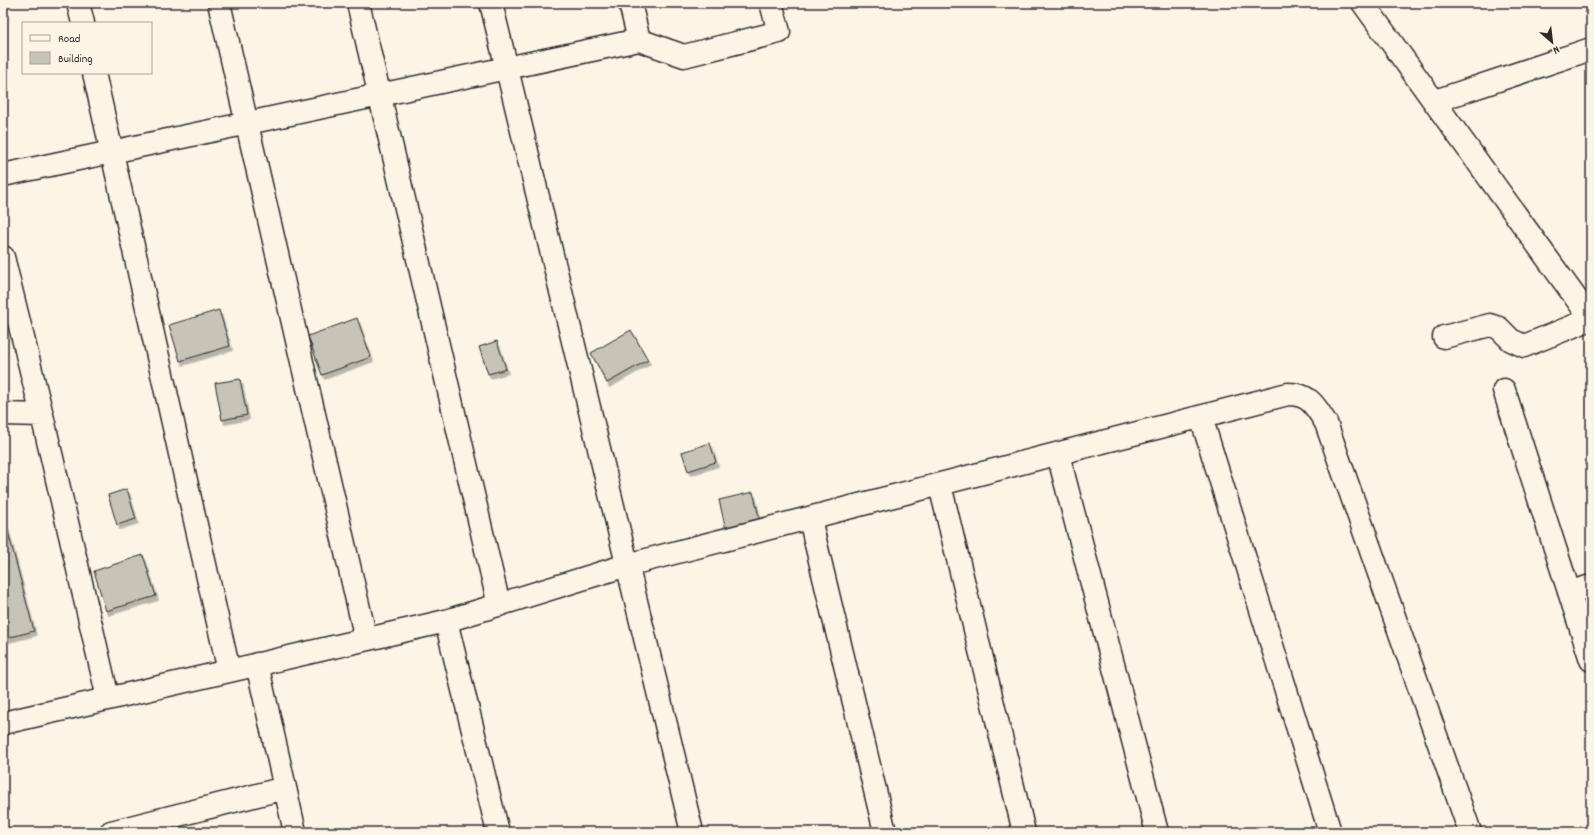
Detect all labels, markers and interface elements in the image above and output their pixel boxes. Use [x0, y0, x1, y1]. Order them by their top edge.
legend [22, 22, 152, 74]
north arrow [1532, 22, 1572, 62]
text: Road [58, 31, 80, 48]
text: N [1549, 41, 1562, 58]
text: Building [58, 51, 93, 68]

